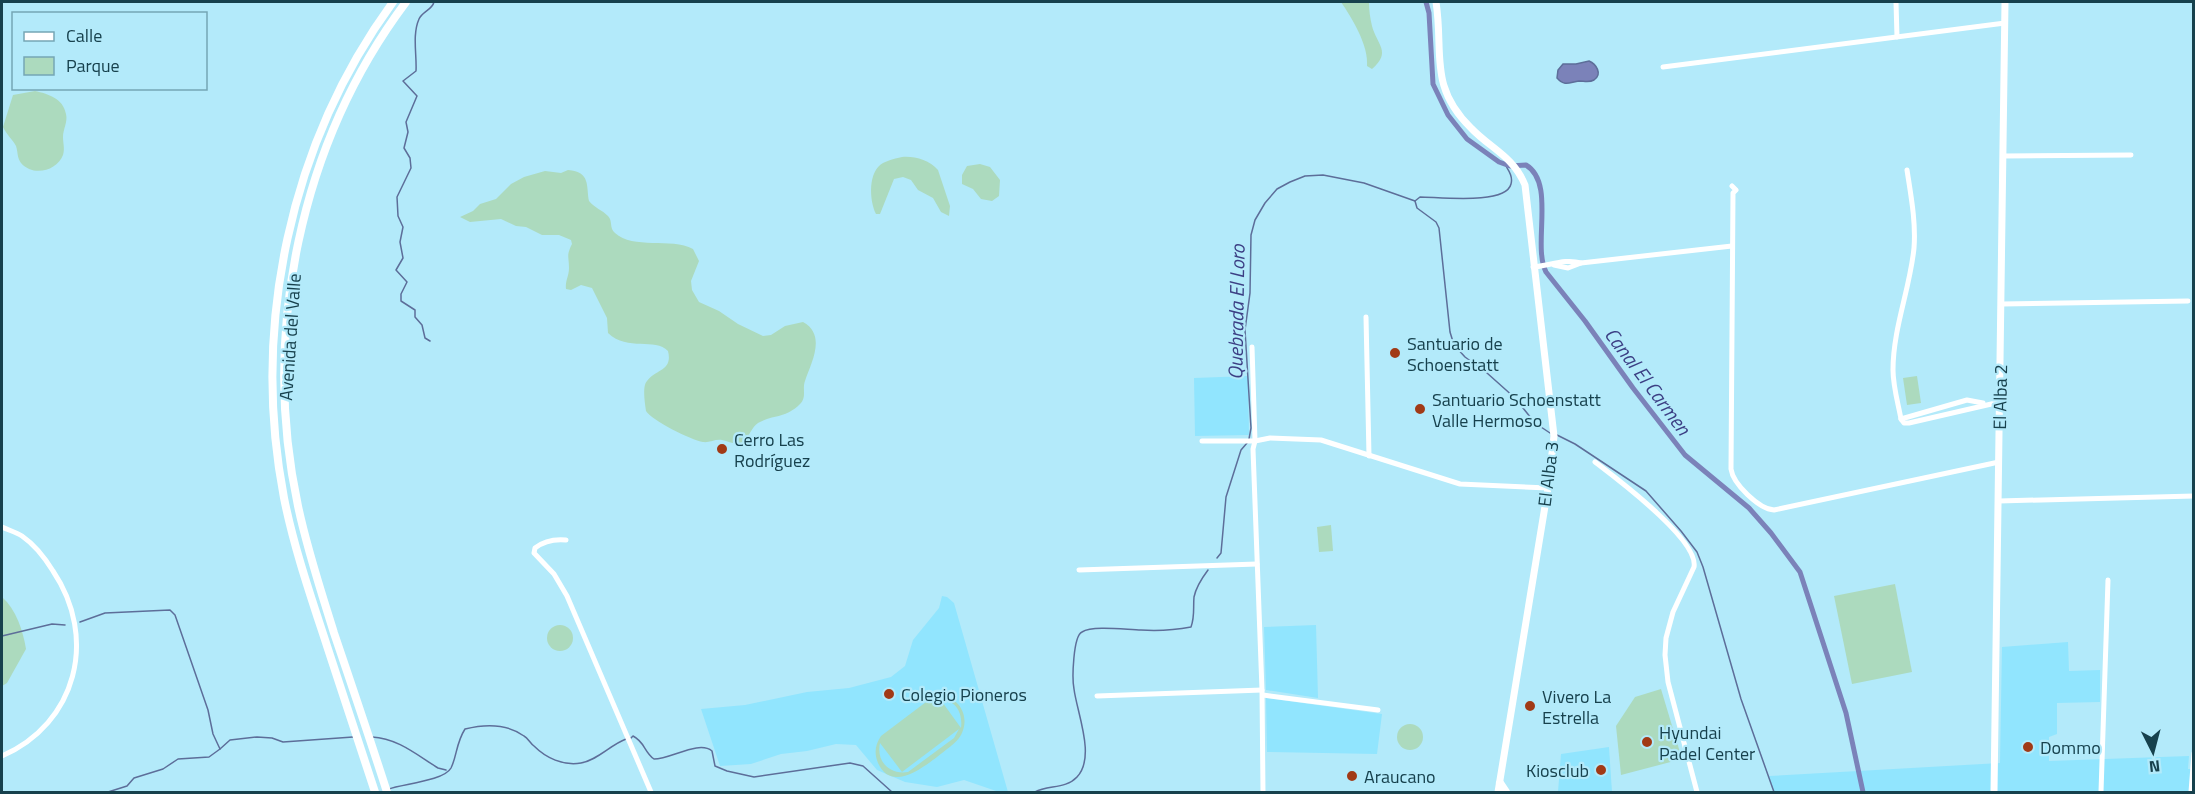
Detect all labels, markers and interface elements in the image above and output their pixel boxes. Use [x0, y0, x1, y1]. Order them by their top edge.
legend [12, 12, 207, 90]
text: Calle [66, 22, 102, 49]
text: Parque [66, 52, 120, 79]
water label: Quebrada El Loro [1219, 243, 1253, 380]
street label: Avenida del Valle [272, 273, 308, 401]
water label: Canal El Carmen [1597, 320, 1700, 442]
place label: Santuario de Schoenstatt [1407, 330, 1503, 378]
marker: Santuario de Schoenstatt [1388, 346, 1402, 360]
street label: El Alba 2 [1986, 364, 2014, 430]
place label: Santuario Schoenstatt Valle Hermoso [1432, 386, 1601, 434]
marker: Santuario Schoenstatt Valle Hermoso [1413, 402, 1427, 416]
place label: Cerro Las Rodríguez [734, 426, 810, 474]
street label: El Alba 3 [1531, 440, 1565, 508]
marker: Cerro Las Rodríguez [715, 442, 729, 456]
place label: Colegio Pioneros [901, 681, 1027, 708]
place label: Vivero La Estrella [1542, 683, 1611, 731]
marker: Colegio Pioneros [882, 687, 896, 701]
marker: Vivero La Estrella [1523, 699, 1537, 713]
place label: Hyundai Padel Center [1659, 719, 1755, 767]
north arrow [2123, 722, 2183, 782]
place label: Dommo [2040, 734, 2101, 761]
marker: Hyundai Padel Center [1640, 735, 1654, 749]
marker: Dommo [2021, 740, 2035, 754]
text: N [2148, 754, 2161, 779]
place label: Kiosclub [1526, 757, 1589, 784]
place label: Araucano [1364, 763, 1436, 790]
marker: Kiosclub [1594, 763, 1608, 777]
marker: Araucano [1345, 769, 1359, 783]

